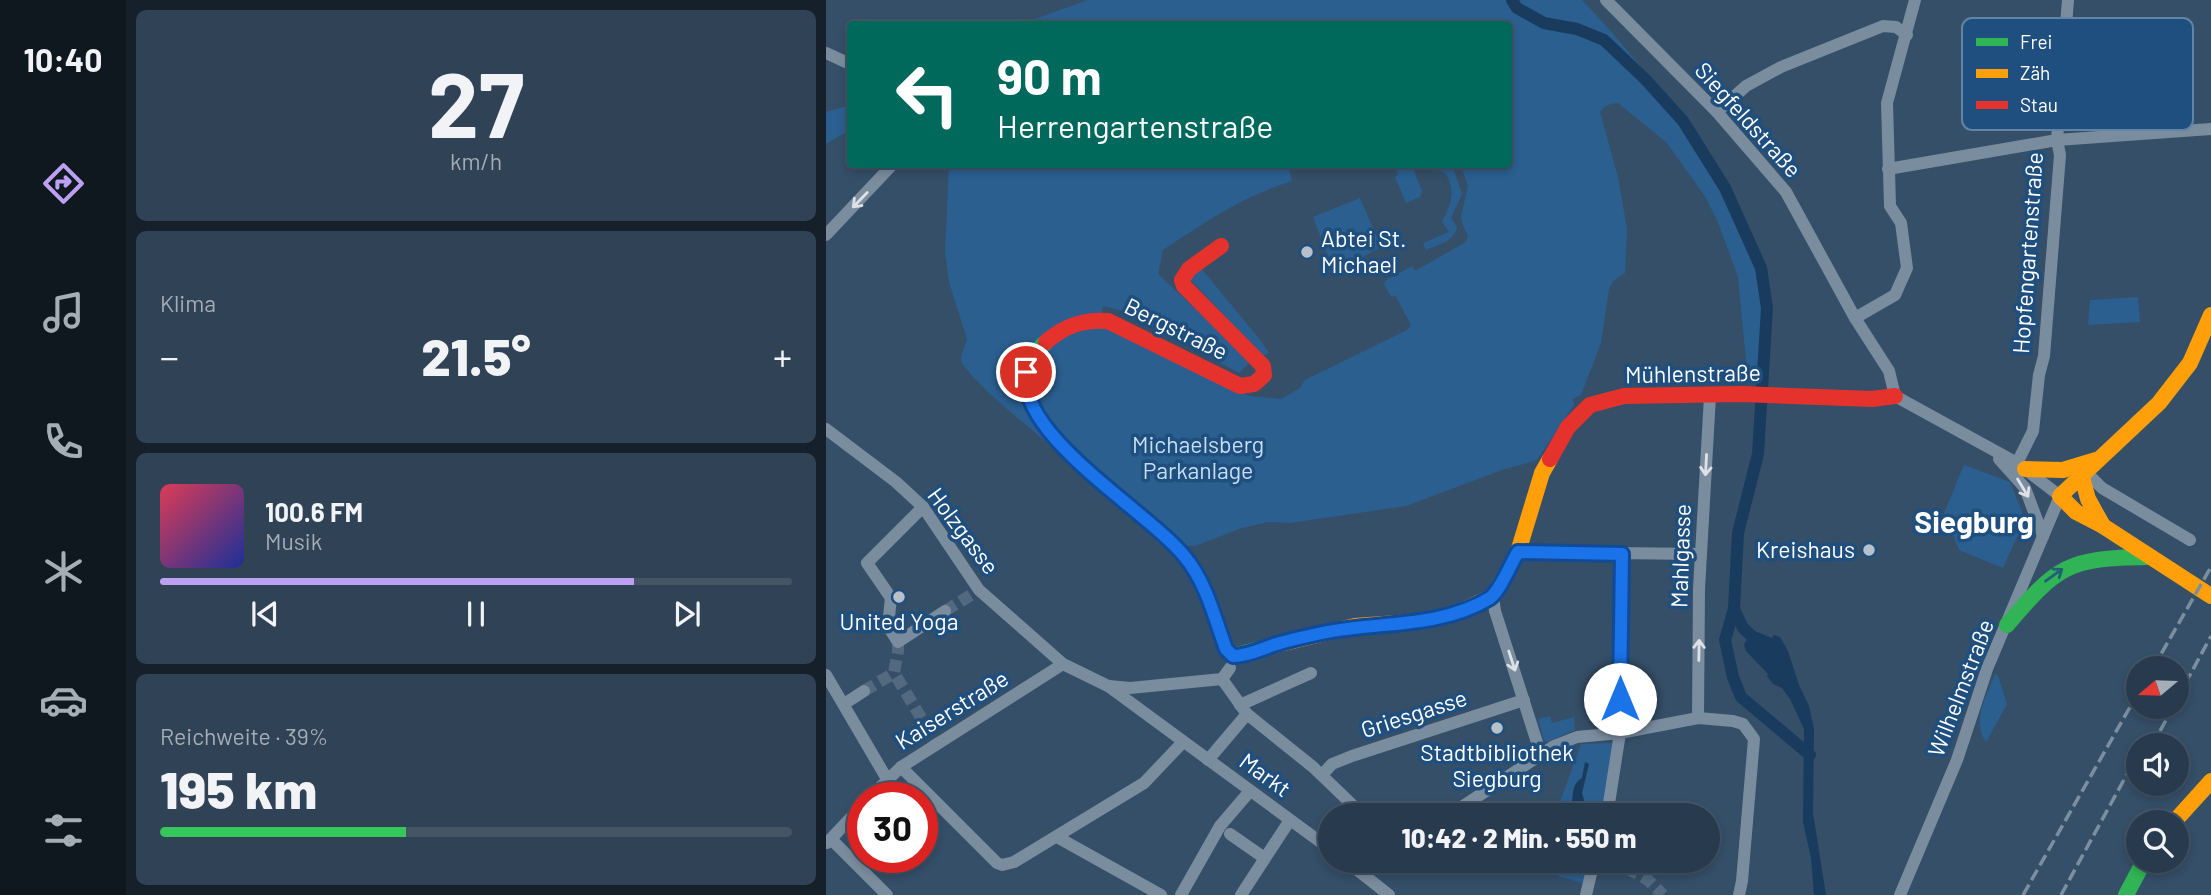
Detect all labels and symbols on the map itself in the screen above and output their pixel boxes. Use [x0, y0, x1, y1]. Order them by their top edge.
legend [1962, 18, 2193, 130]
text: Frei [2020, 30, 2052, 53]
street label: Siegfeldstraße [1690, 56, 1808, 183]
text: Zäh [2020, 61, 2050, 84]
text: Stau [2020, 93, 2058, 116]
street label: Hopfengartenstraße [2006, 151, 2048, 355]
one-way arrow [852, 192, 869, 209]
place label: Abtei St. Michael [1321, 224, 1406, 278]
marker: Abtei St. Michael [1299, 244, 1315, 260]
street label: Bergstraße [1120, 291, 1233, 365]
pin [996, 342, 1056, 402]
street label: Mühlenstraße [1625, 358, 1761, 388]
park label: Michaelsberg Parkanlage [1132, 430, 1264, 484]
one-way arrow [1699, 453, 1712, 475]
one-way arrow [2016, 478, 2030, 498]
street label: Holzgasse [922, 482, 1005, 579]
district label: Siegburg [1914, 503, 2034, 539]
street label: Mahlgasse [1664, 504, 1696, 608]
place label: Kreishaus [1756, 535, 1855, 563]
marker: Kreishaus [1861, 542, 1877, 558]
one-way arrow [2044, 568, 2063, 583]
marker: United Yoga [891, 589, 907, 605]
place label: United Yoga [840, 607, 958, 635]
street label: Wilhelmstraße [1921, 615, 1999, 760]
one-way arrow [1692, 638, 1706, 661]
one-way arrow [1507, 650, 1519, 672]
north arrow [2126, 656, 2189, 719]
position arrow [1583, 662, 1657, 736]
street label: Kaiserstraße [890, 663, 1013, 755]
street label: Griesgasse [1357, 683, 1470, 743]
marker: Stadtbibliothek Siegburg [1489, 720, 1505, 736]
place label: Stadtbibliothek Siegburg [1420, 738, 1574, 792]
street label: Markt [1235, 746, 1297, 802]
speed limit sign: 30 [847, 782, 938, 873]

